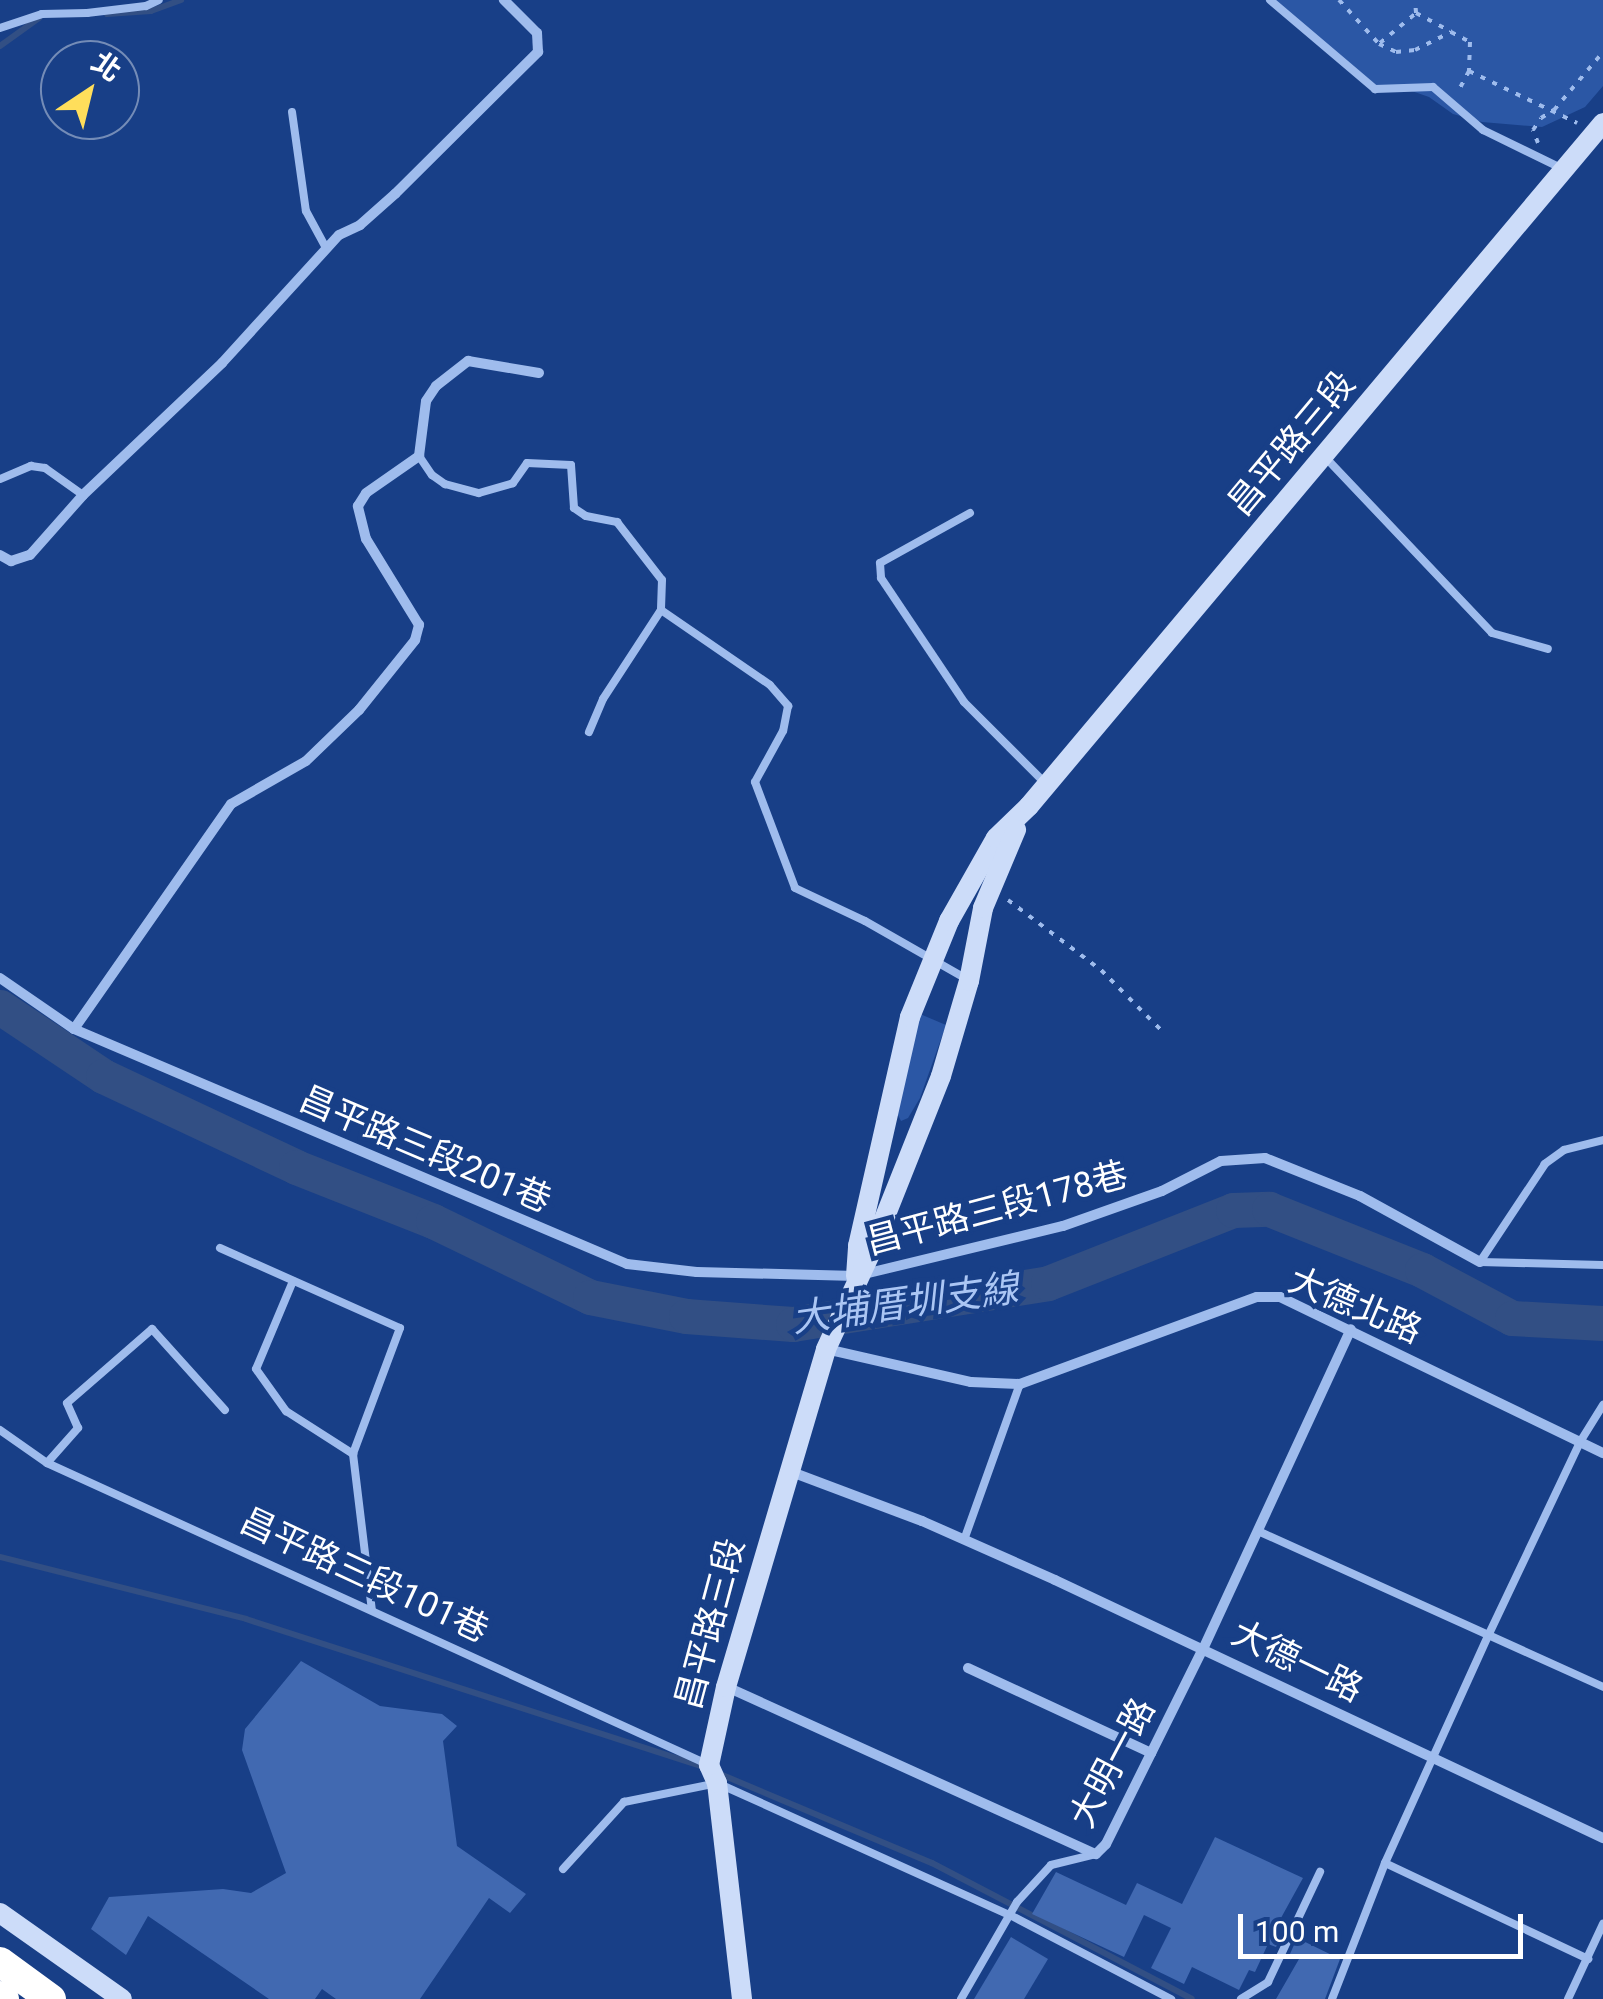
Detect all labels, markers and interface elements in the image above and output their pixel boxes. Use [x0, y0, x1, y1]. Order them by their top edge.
north arrow [40, 40, 140, 140]
text: 北 [85, 45, 127, 88]
street label: 昌平路三段 [1220, 363, 1364, 525]
street label: 昌平路三段201巷 [293, 1078, 557, 1222]
street label: 昌平路三段178巷 [862, 1154, 1132, 1264]
street label: 大德北路 [1282, 1259, 1428, 1353]
water label: 大埔厝圳支線 [789, 1266, 1021, 1342]
street label: 昌平路三段101巷 [233, 1500, 495, 1652]
street label: 昌平路三段 [668, 1534, 754, 1714]
street label: 大德一路 [1225, 1612, 1369, 1712]
street label: 大明一路 [1062, 1691, 1164, 1835]
scale bar [1243, 1894, 1528, 1956]
text: 100 m [1255, 1914, 1339, 1949]

